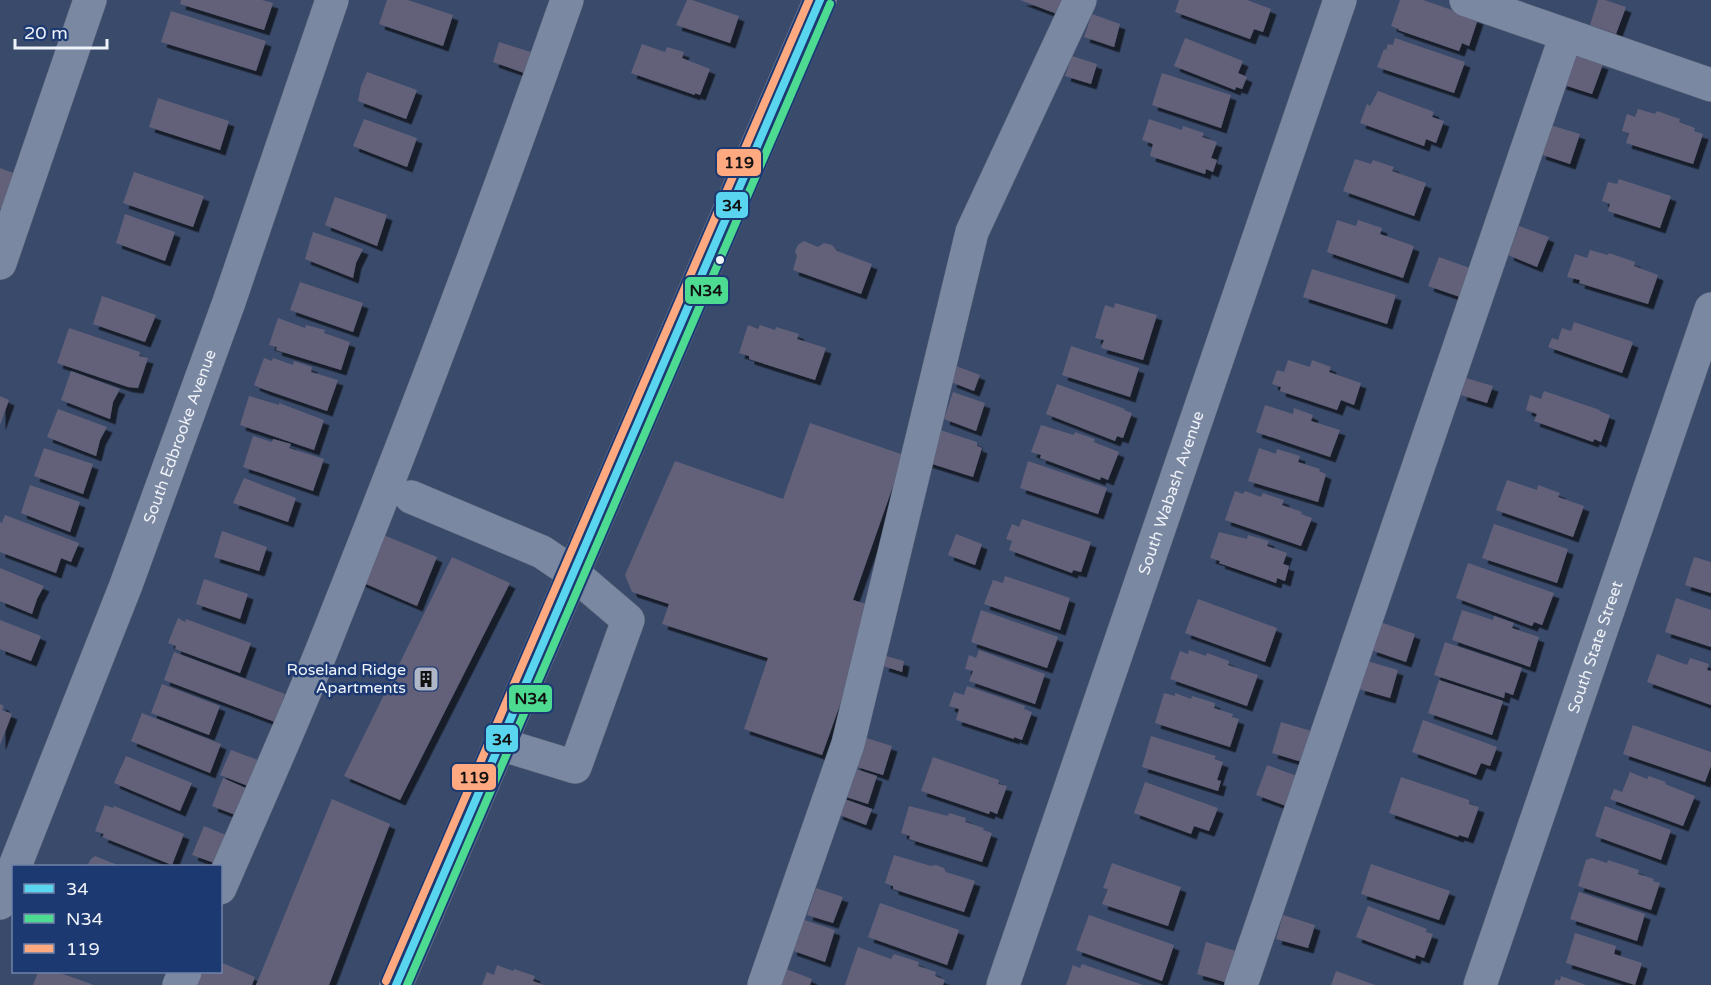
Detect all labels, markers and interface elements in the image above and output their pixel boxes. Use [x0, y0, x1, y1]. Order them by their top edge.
scale bar [15, 12, 106, 50]
text: 20 m [24, 22, 68, 44]
line badge: 119 [716, 148, 762, 177]
text: 119 [724, 153, 754, 173]
line badge: 34 [715, 191, 749, 219]
text: 34 [722, 196, 742, 216]
unlabelled marker [714, 254, 726, 266]
line badge: N34 [684, 276, 729, 305]
text: N34 [690, 281, 722, 301]
street label: South Edbrooke Avenue [139, 347, 221, 527]
street label: South Wabash Avenue [1134, 408, 1209, 578]
street label: South State Street [1564, 578, 1627, 716]
place label: Roseland Ridge Apartments [287, 660, 406, 698]
building icon: Roseland Ridge Apartments [411, 664, 441, 694]
line badge: N34 [508, 684, 553, 713]
text: N34 [515, 689, 547, 709]
line badge: 34 [485, 724, 519, 753]
text: 34 [492, 730, 512, 750]
line badge: 119 [451, 763, 497, 791]
text: 119 [459, 768, 489, 788]
legend [12, 865, 222, 973]
text: 34 [66, 878, 89, 900]
text: N34 [66, 908, 103, 930]
text: 119 [66, 938, 100, 960]

